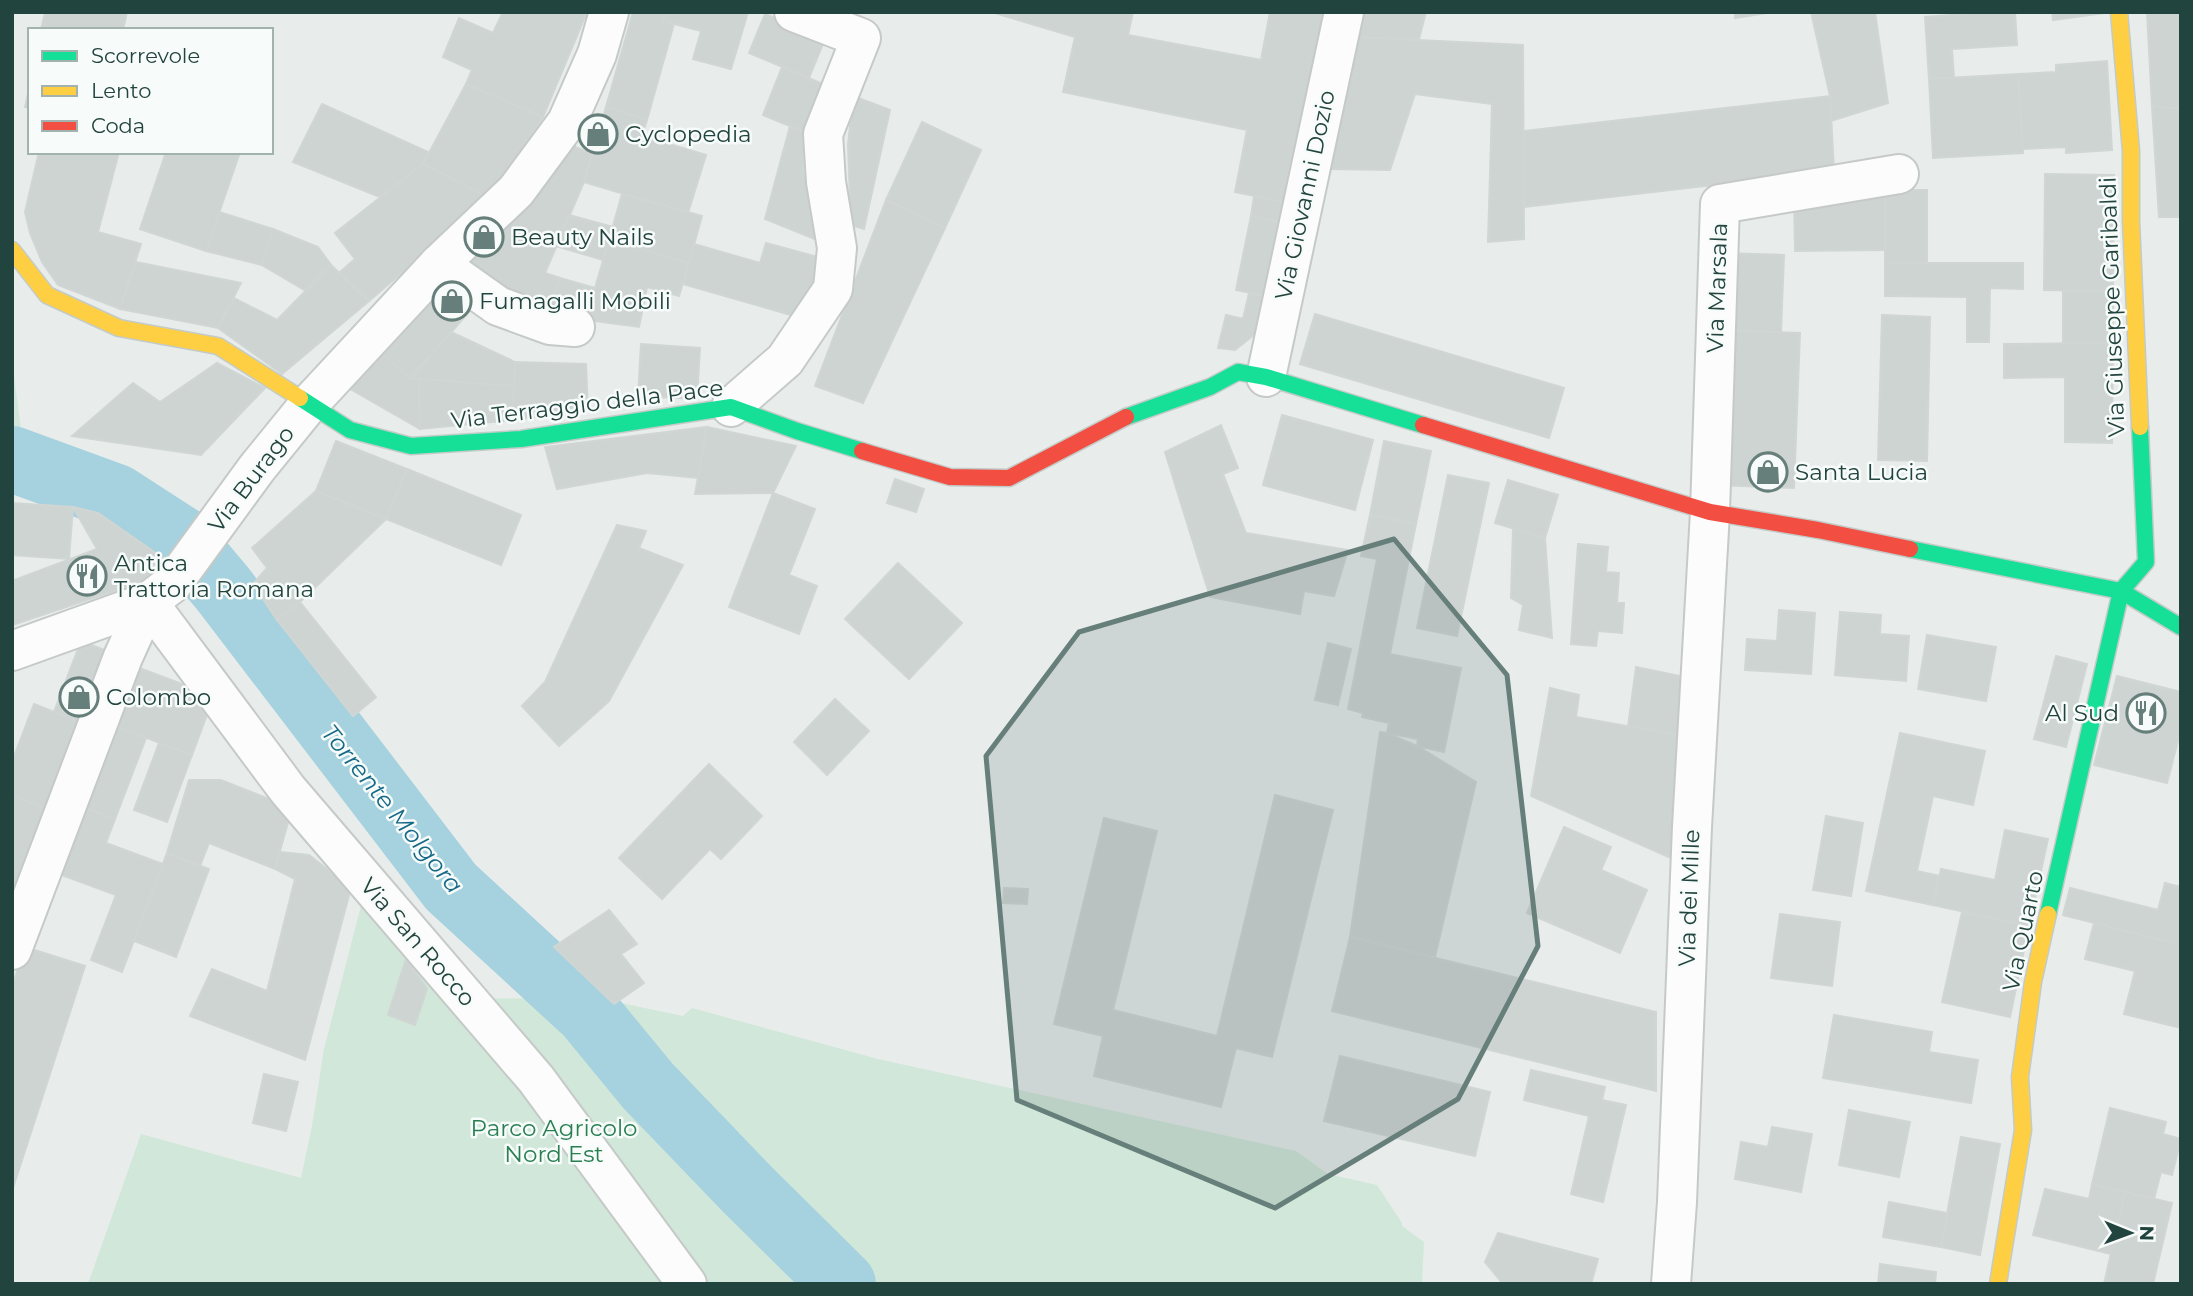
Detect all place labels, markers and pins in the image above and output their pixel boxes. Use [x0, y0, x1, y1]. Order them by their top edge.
shop icon: Cyclopedia [577, 113, 619, 155]
place label: Cyclopedia [625, 120, 752, 148]
shop icon: Beauty Nails [463, 216, 505, 258]
place label: Beauty Nails [511, 223, 654, 251]
shop icon: Fumagalli Mobili [431, 280, 473, 322]
place label: Fumagalli Mobili [479, 287, 671, 315]
shop icon: Santa Lucia [1747, 451, 1789, 493]
place label: Santa Lucia [1795, 458, 1928, 486]
place label: Antica Trattoria Romana [114, 549, 314, 603]
restaurant icon: Antica Trattoria Romana [66, 555, 108, 597]
shop icon: Colombo [58, 676, 100, 718]
place label: Colombo [106, 683, 211, 711]
restaurant icon: Al Sud [2125, 692, 2167, 734]
place label: Al Sud [2045, 699, 2119, 727]

